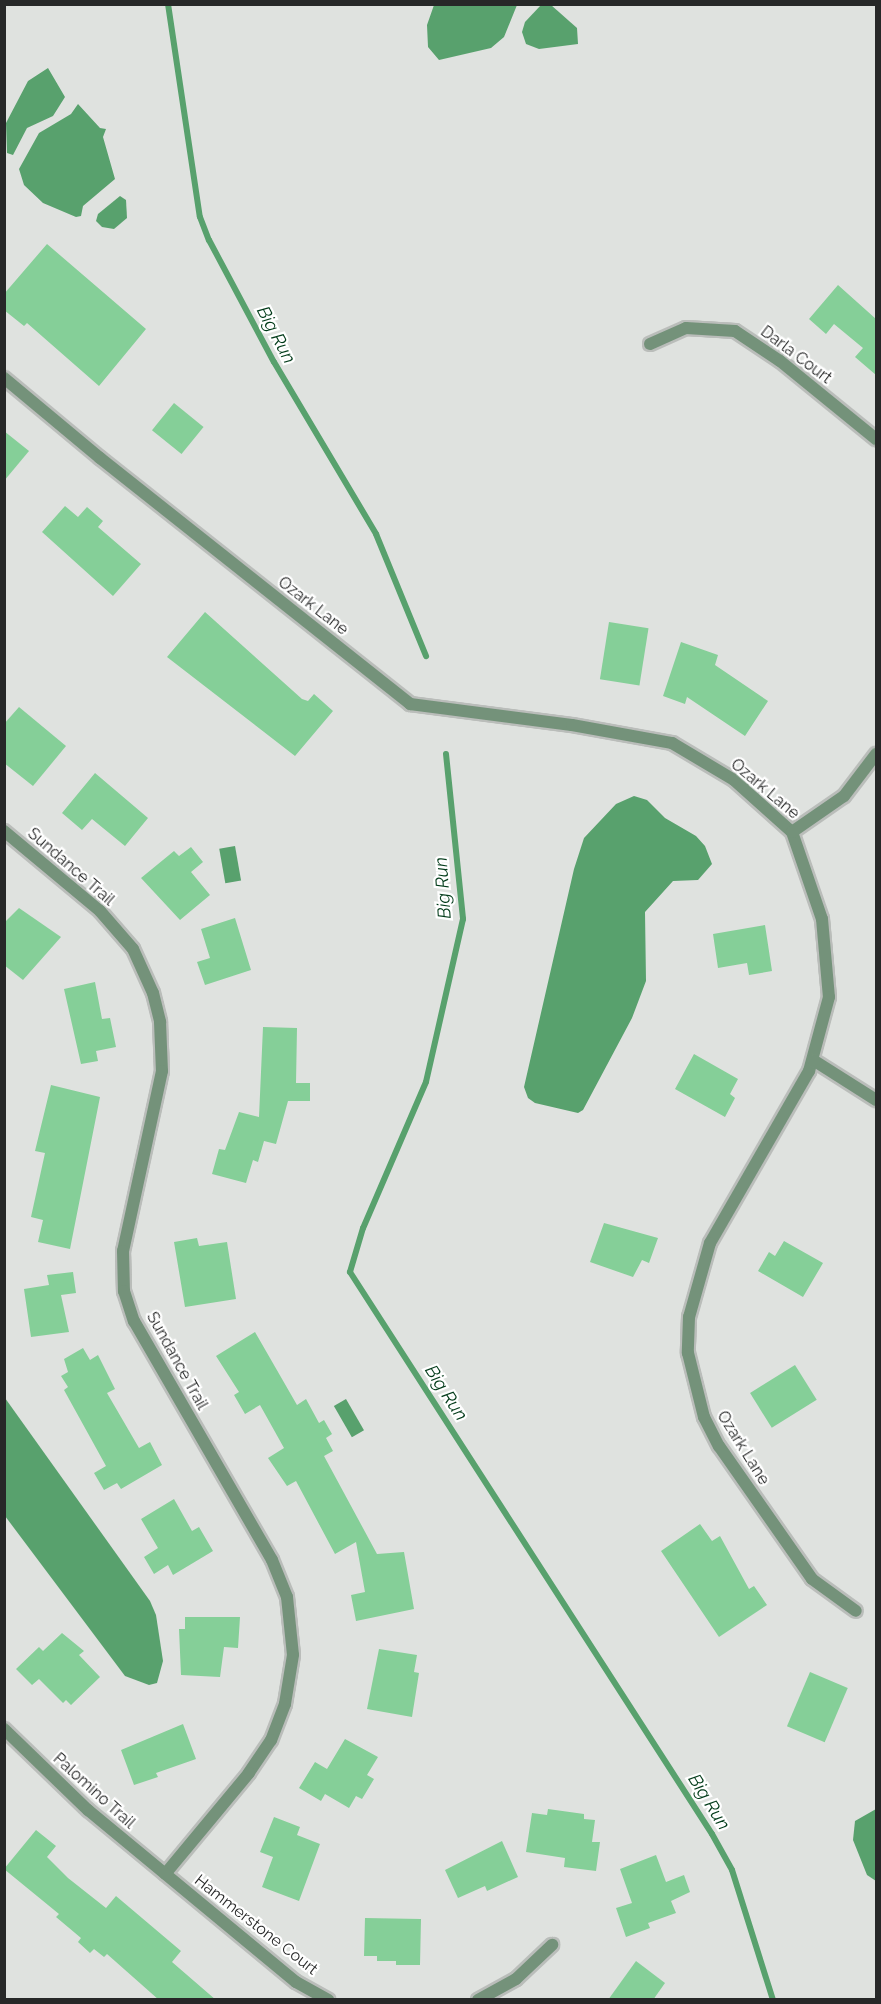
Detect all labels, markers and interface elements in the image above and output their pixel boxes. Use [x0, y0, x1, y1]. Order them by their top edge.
water label: Big Run [252, 303, 300, 367]
street label: Darla Court [757, 322, 835, 388]
street label: Ozark Lane [274, 573, 352, 639]
street label: Ozark Lane [727, 755, 803, 823]
street label: Sundance Trail [23, 824, 119, 910]
water label: Big Run [430, 856, 456, 920]
street label: Sundance Trail [142, 1309, 212, 1413]
water label: Big Run [420, 1361, 472, 1425]
street label: Ozark Lane [713, 1407, 773, 1489]
street label: Palomino Trail [49, 1749, 139, 1833]
water label: Big Run [683, 1770, 735, 1834]
street label: Hammerstone Court [191, 1871, 321, 1979]

